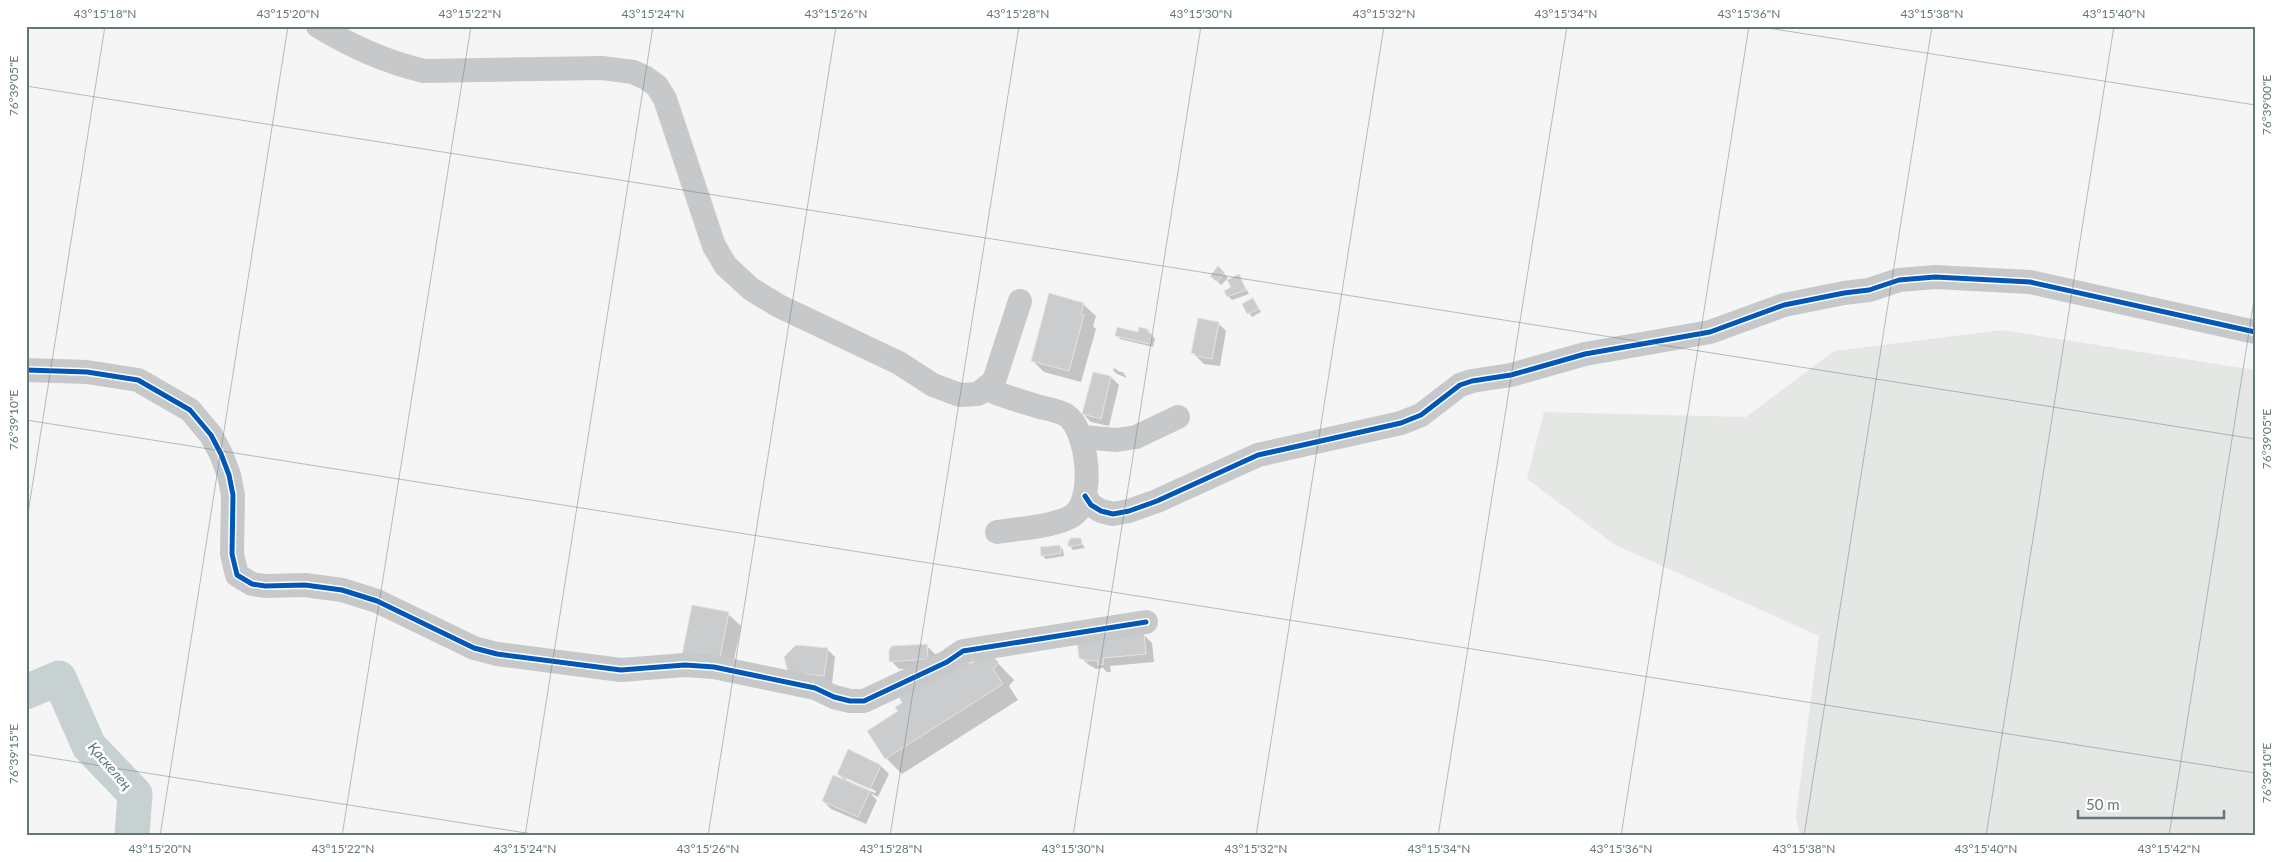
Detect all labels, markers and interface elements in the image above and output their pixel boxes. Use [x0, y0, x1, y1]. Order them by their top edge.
text: 43°15'18"N [74, 6, 136, 21]
text: 43°15'20"N [257, 6, 319, 21]
text: 43°15'22"N [439, 6, 501, 21]
text: 43°15'24"N [622, 6, 684, 21]
text: 43°15'26"N [805, 6, 867, 21]
text: 43°15'28"N [987, 6, 1049, 21]
text: 43°15'30"N [1170, 6, 1232, 21]
text: 43°15'32"N [1353, 6, 1415, 21]
text: 43°15'34"N [1535, 6, 1597, 21]
text: 43°15'36"N [1718, 6, 1780, 21]
text: 43°15'38"N [1901, 6, 1963, 21]
text: 43°15'40"N [2083, 6, 2145, 21]
text: 76°39'05"E [6, 56, 21, 116]
text: 76°39'00"E [2259, 75, 2274, 135]
text: 76°39'10"E [6, 390, 21, 450]
text: 76°39'05"E [2259, 409, 2274, 469]
text: 76°39'15"E [6, 724, 21, 784]
water label: Қаскелең [85, 738, 136, 793]
text: 76°39'10"E [2259, 743, 2274, 803]
scale bar [2078, 787, 2225, 819]
text: 50 m [2086, 795, 2120, 813]
text: 43°15'20"N [129, 841, 191, 856]
text: 43°15'22"N [312, 841, 374, 856]
text: 43°15'24"N [494, 841, 556, 856]
text: 43°15'26"N [677, 841, 739, 856]
text: 43°15'28"N [860, 841, 922, 856]
text: 43°15'30"N [1042, 841, 1104, 856]
text: 43°15'32"N [1225, 841, 1287, 856]
text: 43°15'34"N [1408, 841, 1470, 856]
text: 43°15'36"N [1590, 841, 1652, 856]
text: 43°15'38"N [1773, 841, 1835, 856]
text: 43°15'40"N [1955, 841, 2017, 856]
text: 43°15'42"N [2138, 841, 2200, 856]

